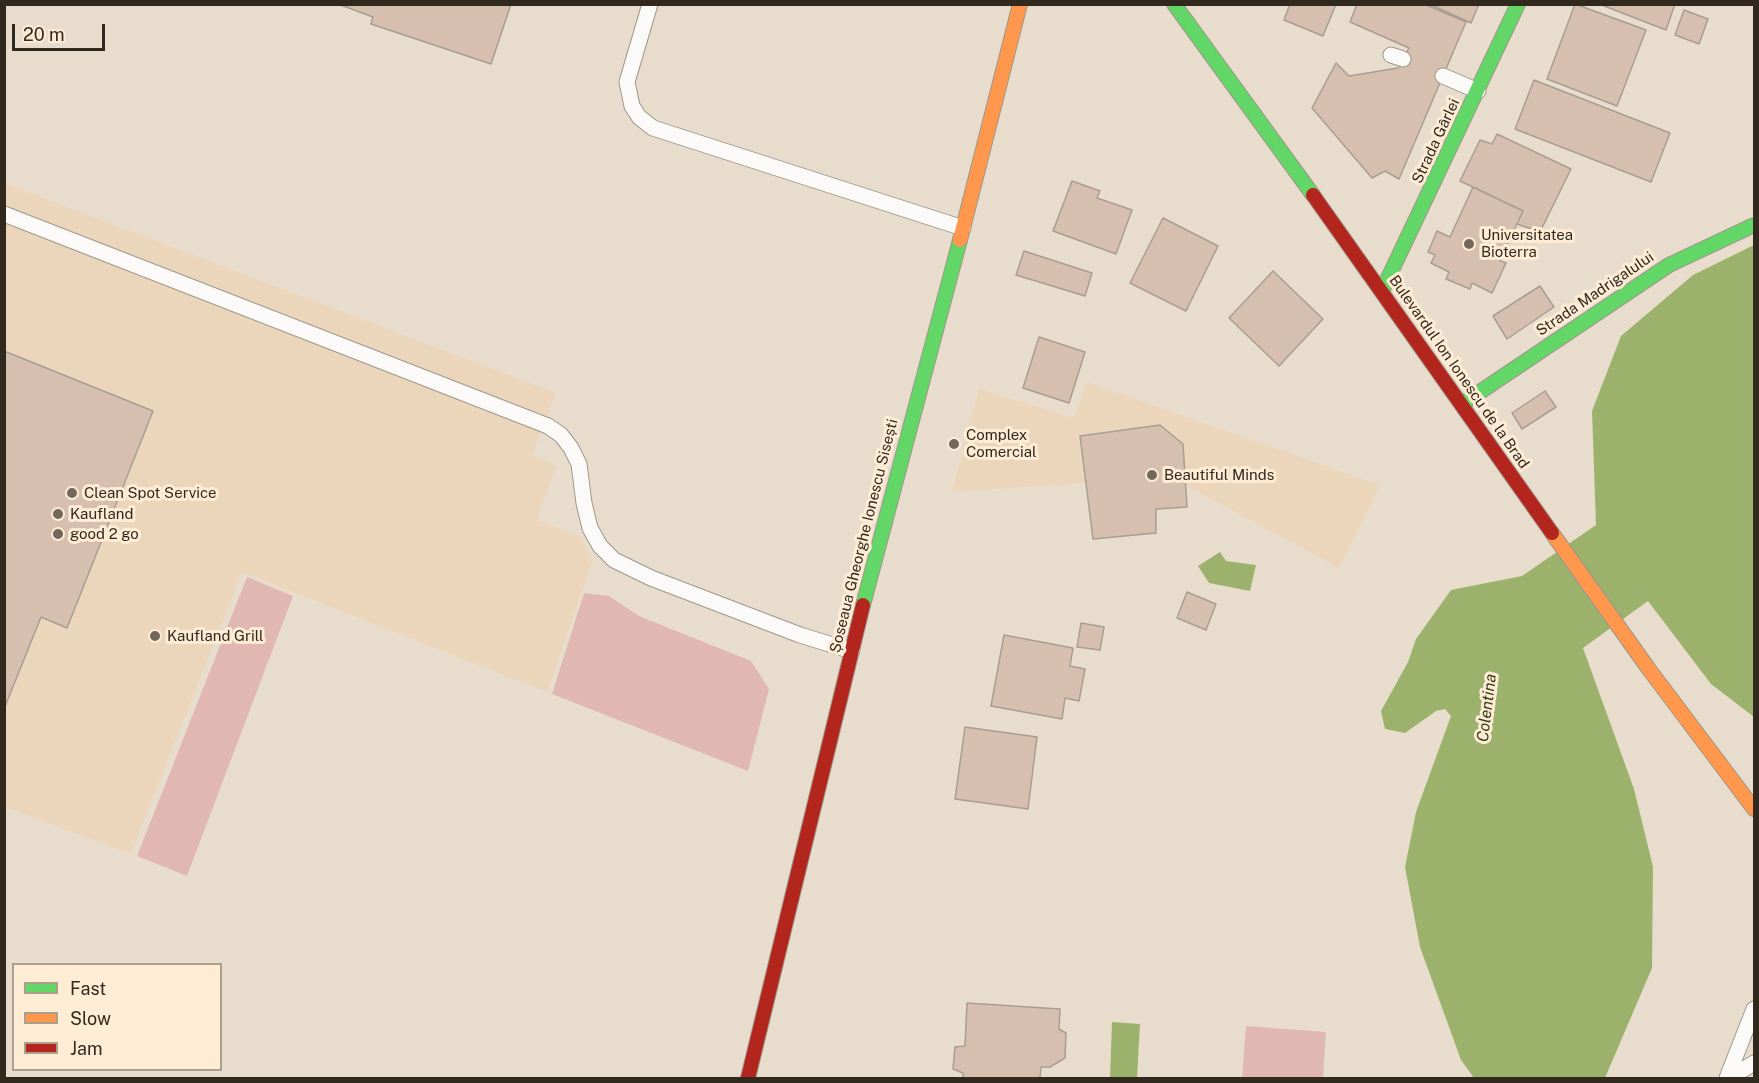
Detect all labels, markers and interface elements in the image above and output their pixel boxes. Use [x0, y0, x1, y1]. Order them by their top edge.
scale bar [15, 12, 108, 50]
text: 20 m [23, 24, 65, 45]
street label: Strada Gârlei [1408, 96, 1464, 186]
place label: Universitatea Bioterra [1481, 226, 1573, 261]
marker: Universitatea Bioterra [1462, 237, 1476, 251]
street label: Strada Madrigalului [1533, 248, 1657, 340]
street label: Bulevardul Ion Ionescu de la Brad [1385, 272, 1533, 472]
street label: Șoseaua Gheorghe Ionescu Sisești [826, 417, 902, 655]
place label: Complex Comercial [966, 426, 1037, 461]
marker: Complex Comercial [947, 437, 961, 451]
place label: Beautiful Minds [1164, 466, 1274, 484]
marker: Beautiful Minds [1145, 468, 1159, 482]
place label: Clean Spot Service [84, 484, 217, 502]
marker: Clean Spot Service [65, 486, 79, 500]
place label: Kaufland [70, 505, 133, 523]
marker: Kaufland [51, 507, 65, 521]
place label: good 2 go [70, 525, 139, 543]
marker: good 2 go [51, 527, 65, 541]
place label: Kaufland Grill [167, 627, 264, 645]
marker: Kaufland Grill [148, 629, 162, 643]
water label: Colentina [1473, 673, 1501, 743]
legend [12, 963, 222, 1071]
text: Fast [70, 978, 106, 999]
text: Slow [70, 1008, 111, 1029]
text: Jam [70, 1038, 103, 1059]

